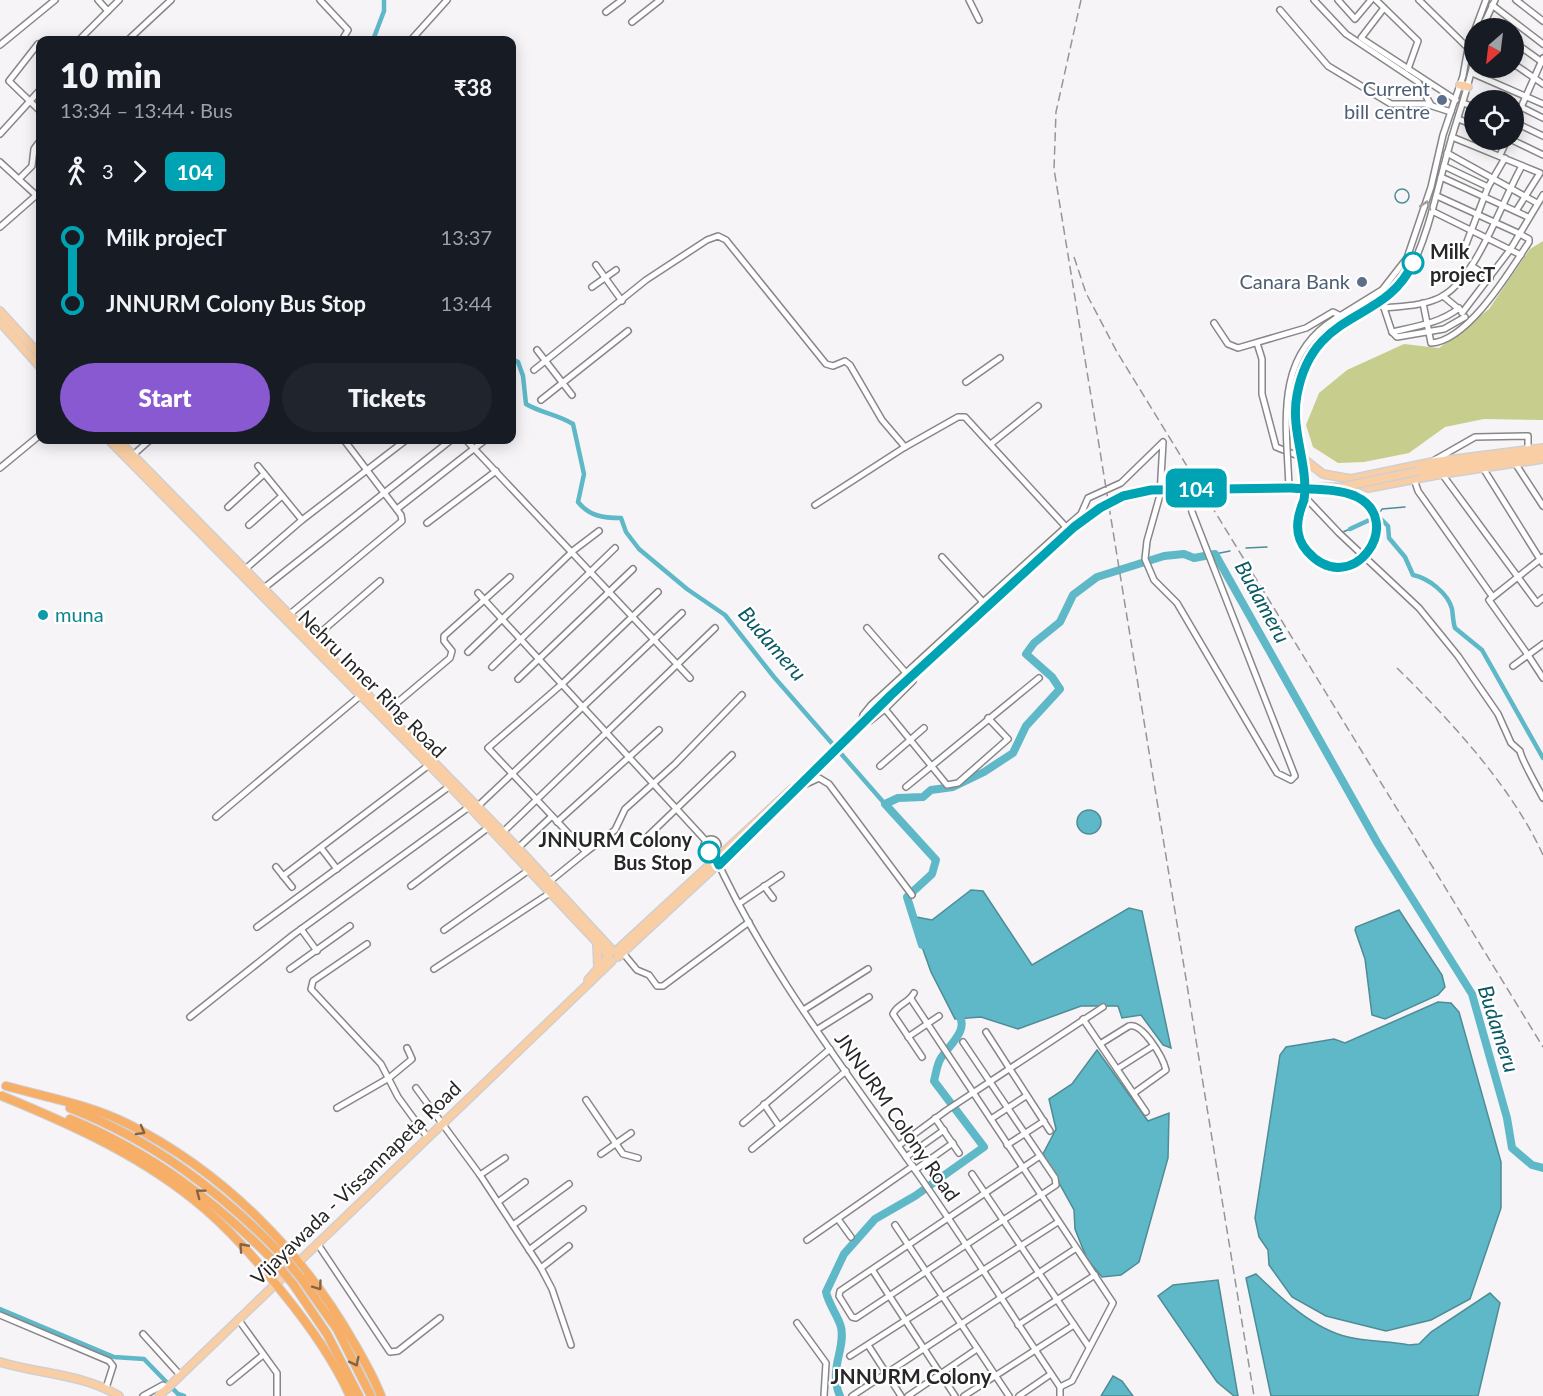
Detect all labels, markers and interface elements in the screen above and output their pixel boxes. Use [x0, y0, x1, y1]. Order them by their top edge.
north arrow [1464, 18, 1524, 78]
map controls [1464, 18, 1524, 150]
text: 10 min [60, 55, 162, 95]
text: ₹38 [454, 74, 492, 101]
place label: Current bill centre [1344, 76, 1430, 123]
button: locate [1464, 90, 1524, 150]
marker: Current bill centre [1435, 93, 1449, 107]
text: 13:34 – 13:44 · Bus [60, 98, 233, 122]
icon: walk [60, 155, 93, 188]
icon: forward [123, 155, 156, 188]
text: 3 [102, 159, 114, 183]
text: 104 [177, 159, 213, 184]
one-way arrow [1419, 200, 1431, 211]
text: Milk projecT [106, 224, 227, 251]
text: 13:37 [441, 225, 492, 249]
place label: Milk projecT [1430, 239, 1495, 286]
marker: Milk projecT [1402, 252, 1424, 274]
place label: Canara Bank [1239, 269, 1351, 293]
marker: Canara Bank [1355, 275, 1369, 289]
text: JNNURM Colony Bus Stop [106, 290, 366, 317]
text: 13:44 [441, 291, 492, 315]
button: Start [60, 363, 270, 432]
button: Tickets [282, 363, 492, 432]
line badge: 104 [1162, 468, 1230, 508]
text: 104 [1178, 476, 1214, 501]
water label: Budameru [1230, 556, 1296, 647]
water label: Budameru [734, 601, 812, 685]
place label: muna [55, 602, 104, 626]
street label: Nehru Inner Ring Road [294, 605, 451, 762]
marker: muna [36, 608, 50, 622]
place label: JNNURM Colony Bus Stop [539, 827, 692, 874]
marker: JNNURM Colony Bus Stop [698, 841, 720, 863]
water label: Budameru [1474, 982, 1525, 1075]
street label: JNNURM Colony Road [830, 1027, 965, 1206]
street label: Vijayawada - Vissannapeta Road [245, 1075, 465, 1289]
one-way arrow [135, 1124, 145, 1135]
one-way arrow [196, 1189, 207, 1200]
one-way arrow [239, 1243, 250, 1253]
one-way arrow [310, 1280, 321, 1291]
one-way arrow [348, 1356, 359, 1367]
district label: JNNURM Colony [830, 1363, 992, 1388]

